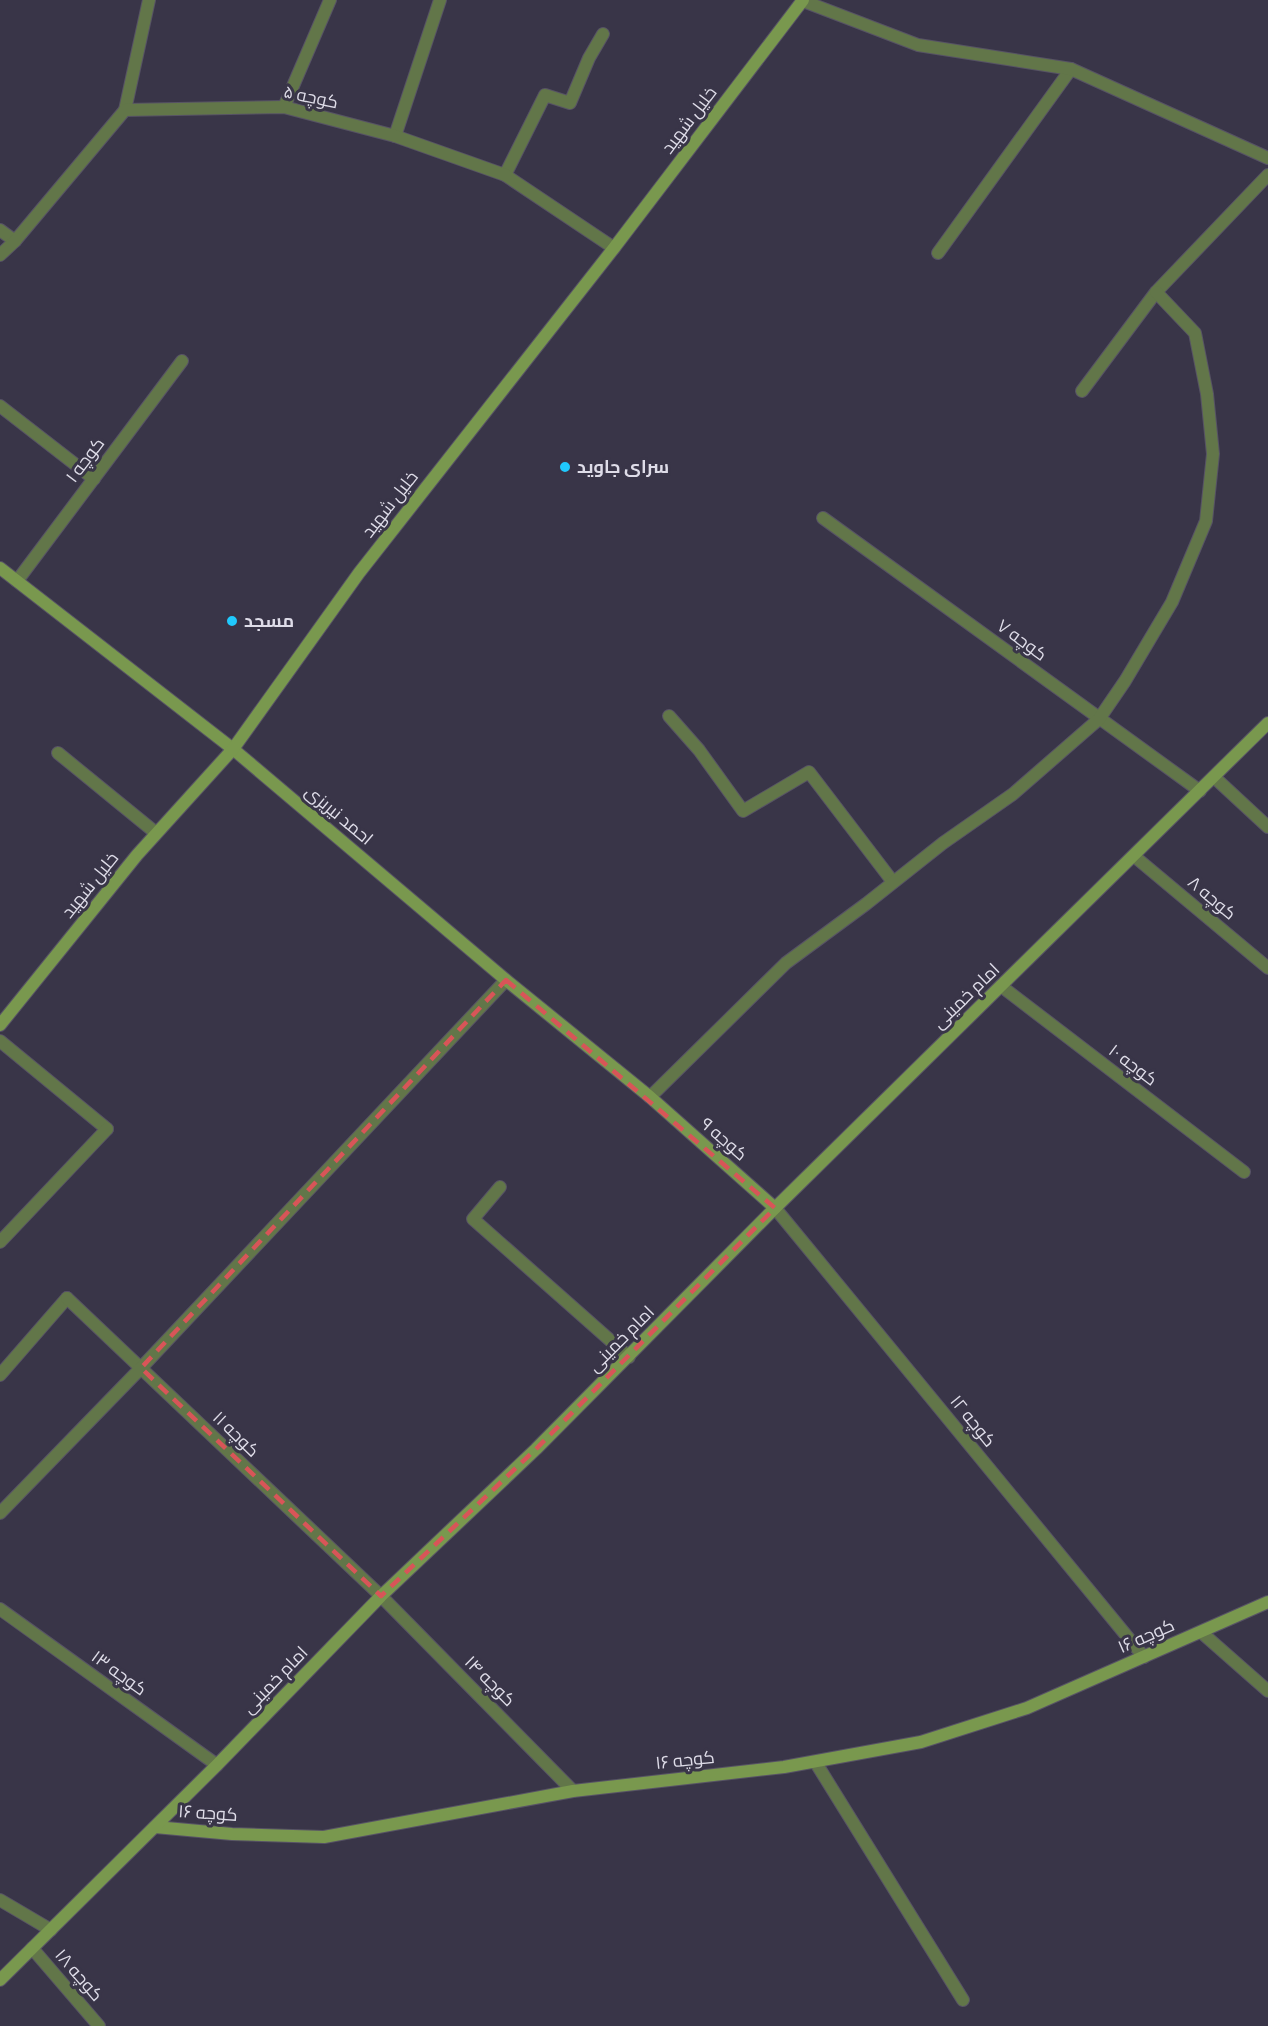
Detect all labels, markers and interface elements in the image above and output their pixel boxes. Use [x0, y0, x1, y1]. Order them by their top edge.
street label: کوچه ۵ [281, 80, 341, 114]
street label: خلیل شهید [656, 81, 721, 158]
street label: کوچه ۱ [60, 432, 110, 488]
place label: سرای جاوید [577, 455, 669, 478]
marker: سرای جاوید [558, 460, 572, 474]
street label: خلیل شهید [356, 466, 423, 542]
place label: مسجد [244, 609, 294, 631]
marker: مسجد [225, 614, 239, 628]
street label: کوچه ۷ [992, 614, 1052, 666]
street label: احمد نیریزی [301, 779, 378, 850]
street label: خلیل شهید [56, 847, 123, 922]
street label: کوچه ۸ [1183, 871, 1241, 925]
street label: امام خمینی [927, 958, 1005, 1034]
street label: کوچه ۱۰ [1104, 1039, 1162, 1091]
street label: کوچه ۹ [695, 1112, 753, 1166]
street label: امام خمینی [582, 1300, 660, 1378]
street label: کوچه ۱۲ [945, 1390, 1001, 1452]
street label: کوچه ۱۱ [207, 1406, 265, 1462]
street label: کوچه ۱۶ [1114, 1613, 1178, 1659]
street label: امام خمینی [237, 1641, 313, 1719]
street label: کوچه ۱۳ [86, 1645, 152, 1701]
street label: کوچه ۱۴ [459, 1650, 521, 1712]
street label: کوچه ۱۶ [654, 1745, 716, 1775]
street label: کوچه ۱۶ [177, 1799, 239, 1827]
street label: کوچه ۱۸ [50, 1944, 108, 2006]

